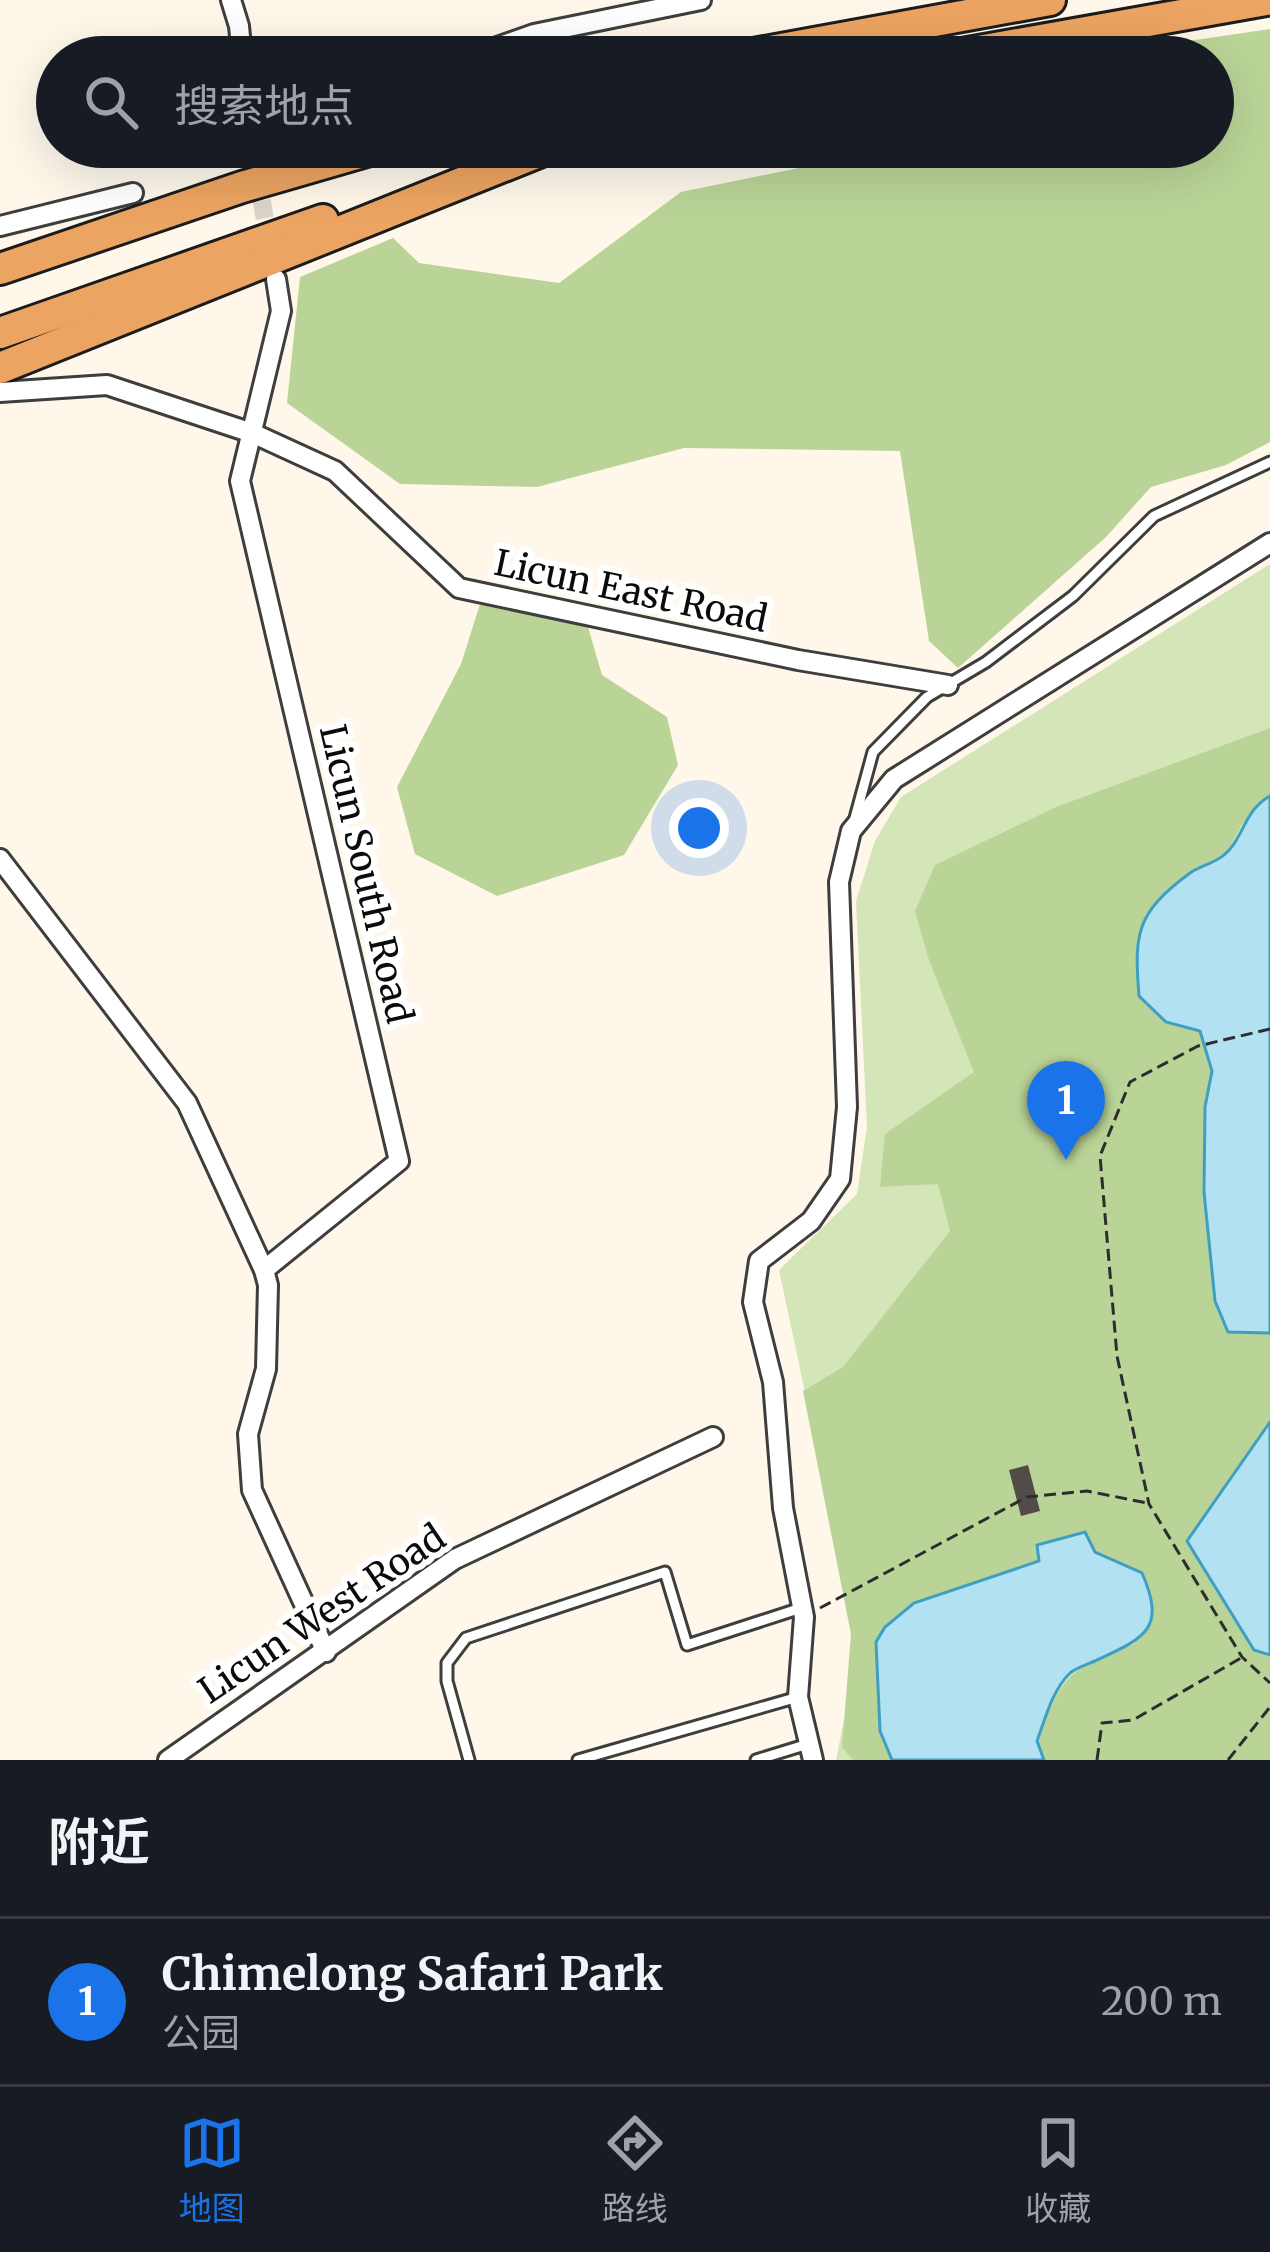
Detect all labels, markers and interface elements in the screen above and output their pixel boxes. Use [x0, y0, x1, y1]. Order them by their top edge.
search box [36, 36, 1234, 168]
icon: search [78, 69, 144, 135]
text: 搜索地点 [174, 78, 354, 134]
street label: Licun East Road [491, 540, 771, 642]
street label: Licun South Road [310, 720, 422, 1028]
your location [669, 798, 729, 858]
pin: 1 [1027, 1061, 1105, 1160]
street label: Licun West Road [190, 1515, 454, 1713]
text: 附近 [48, 1810, 150, 1874]
text: Chimelong Safari Park [162, 1946, 663, 2002]
text: 1 [78, 1977, 96, 2026]
text: 200 m [1101, 1977, 1222, 2026]
text: 公园 [162, 2009, 240, 2058]
tab: 地图 [179, 2110, 245, 2230]
tab: 路线 [602, 2110, 668, 2230]
tab: 收藏 [1025, 2110, 1091, 2230]

